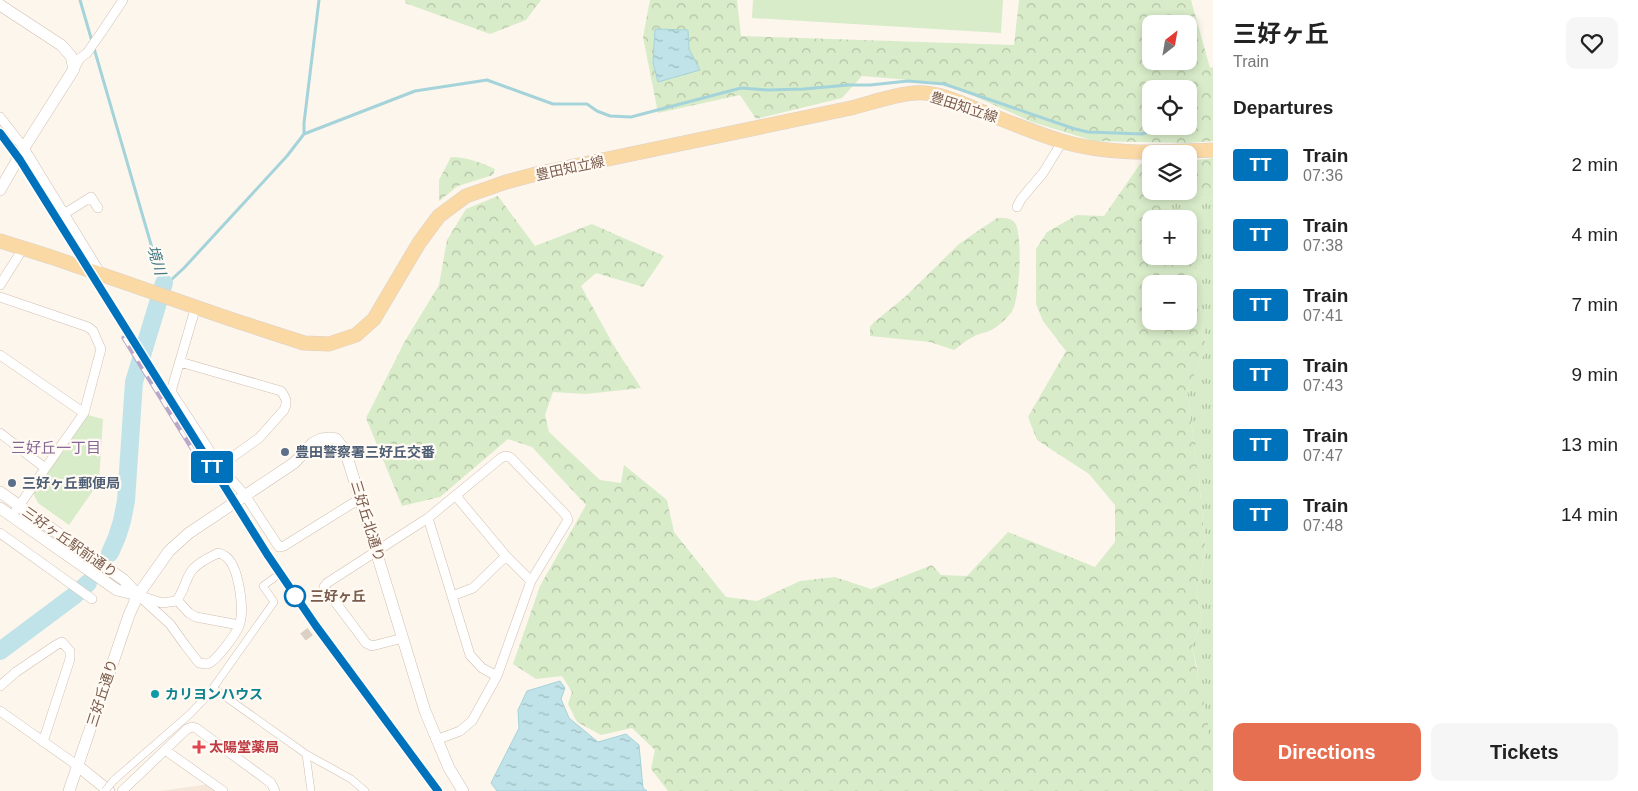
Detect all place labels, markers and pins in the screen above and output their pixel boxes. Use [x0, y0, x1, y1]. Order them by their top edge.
place label: 豊田警察署三好丘交番 [295, 444, 435, 460]
marker: 豊田警察署三好丘交番 [279, 446, 291, 458]
place label: 三好ヶ丘郵便局 [22, 475, 120, 491]
marker: 三好ヶ丘郵便局 [6, 477, 18, 489]
marker: 三好ヶ丘 [284, 585, 306, 607]
place label: 三好ヶ丘 [310, 588, 366, 604]
place label: カリヨンハウス [165, 686, 263, 702]
marker: カリヨンハウス [149, 688, 161, 700]
place label: 太陽堂薬局 [209, 739, 279, 755]
marker: 太陽堂薬局 [193, 741, 205, 753]

